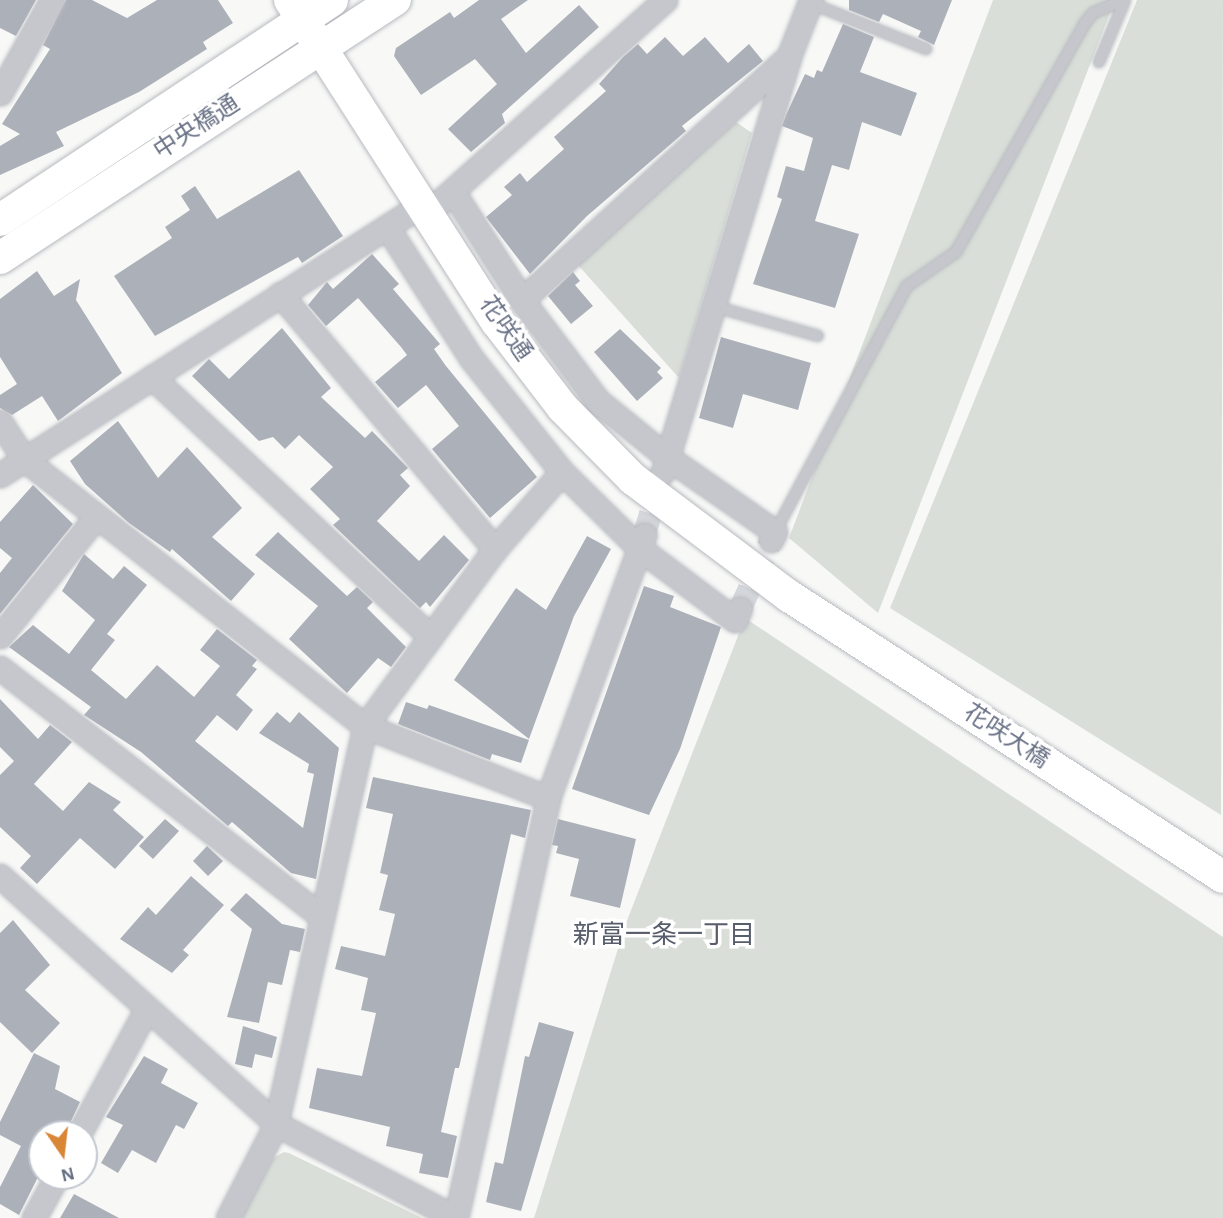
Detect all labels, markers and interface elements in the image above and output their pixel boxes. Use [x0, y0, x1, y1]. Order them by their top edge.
street label: 中央橋通 [149, 90, 245, 166]
street label: 花咲通 [473, 291, 537, 367]
street label: 花咲大橋 [958, 699, 1054, 775]
district label: 新富一条一丁目 [573, 920, 755, 952]
north arrow [28, 1120, 98, 1190]
text: N [59, 1163, 76, 1185]

